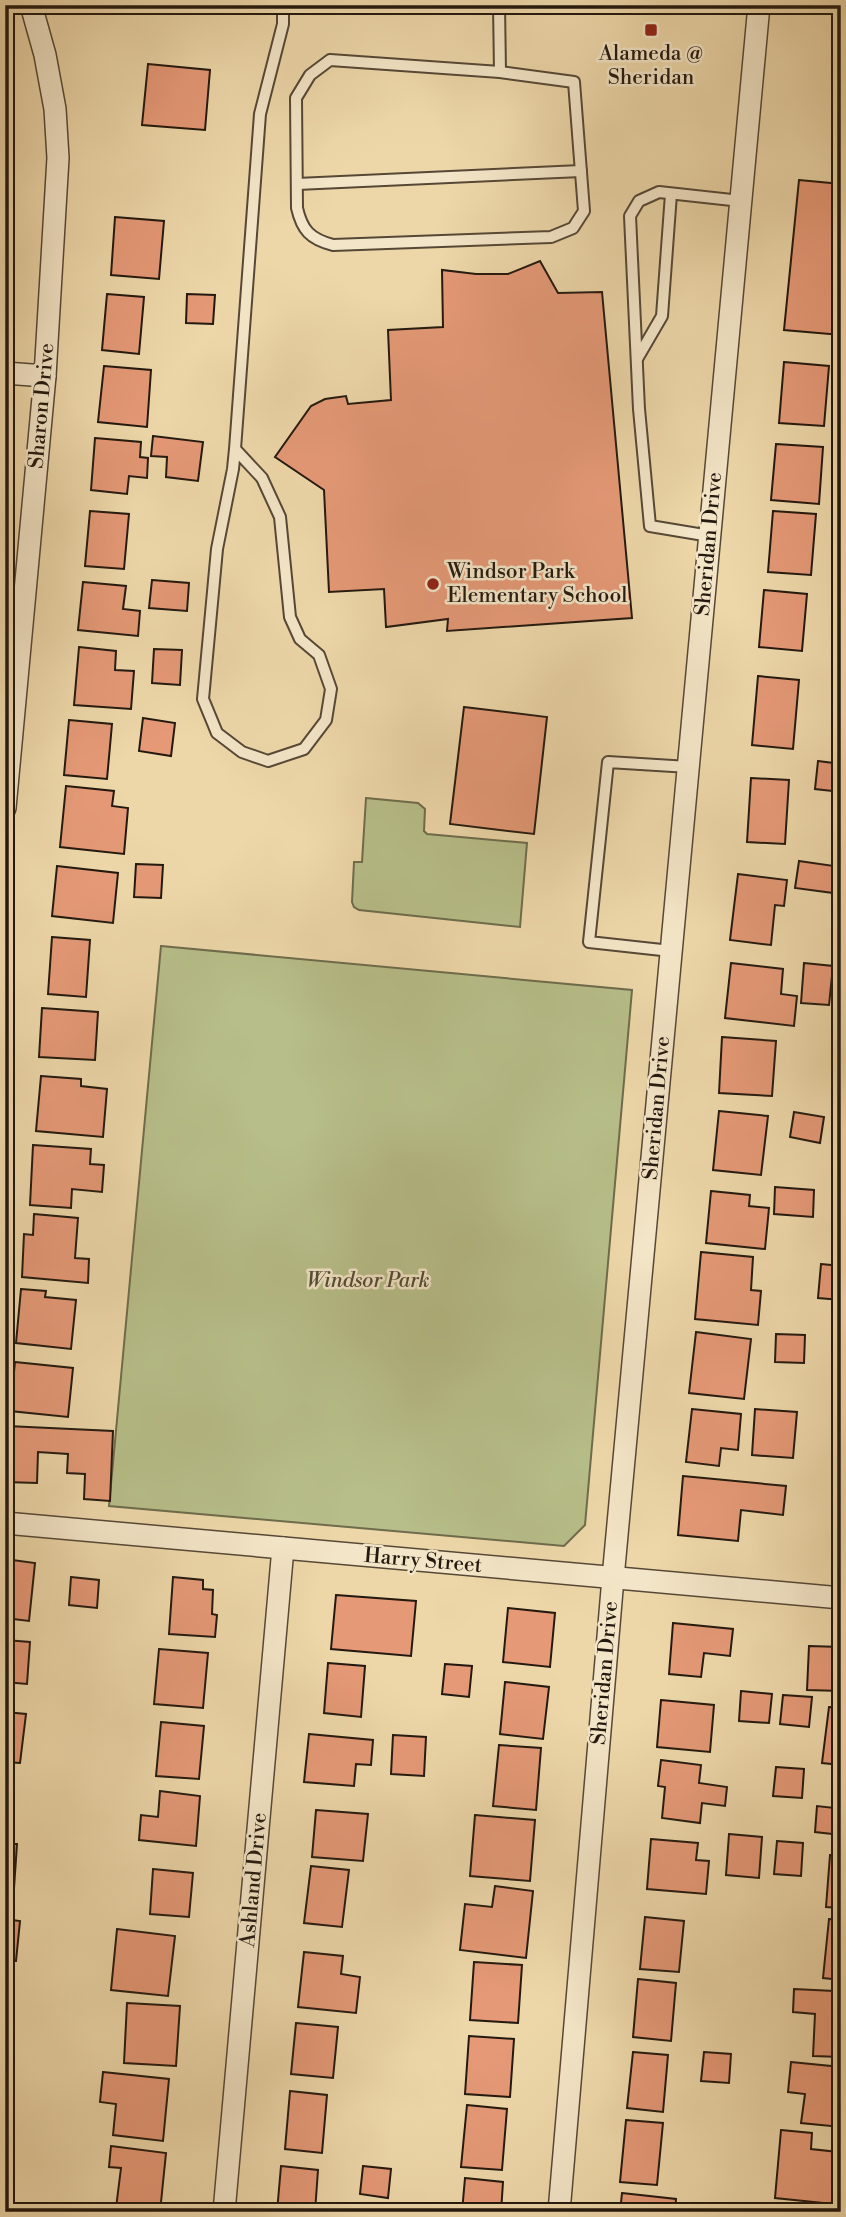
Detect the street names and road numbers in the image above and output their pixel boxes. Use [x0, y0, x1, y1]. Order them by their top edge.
street label: Sharon Drive [24, 342, 60, 470]
street label: Sheridan Drive [690, 471, 728, 617]
street label: Sheridan Drive [638, 1035, 676, 1181]
street label: Harry Street [363, 1543, 484, 1579]
street label: Sheridan Drive [586, 1600, 624, 1746]
street label: Ashland Drive [235, 1812, 273, 1949]

